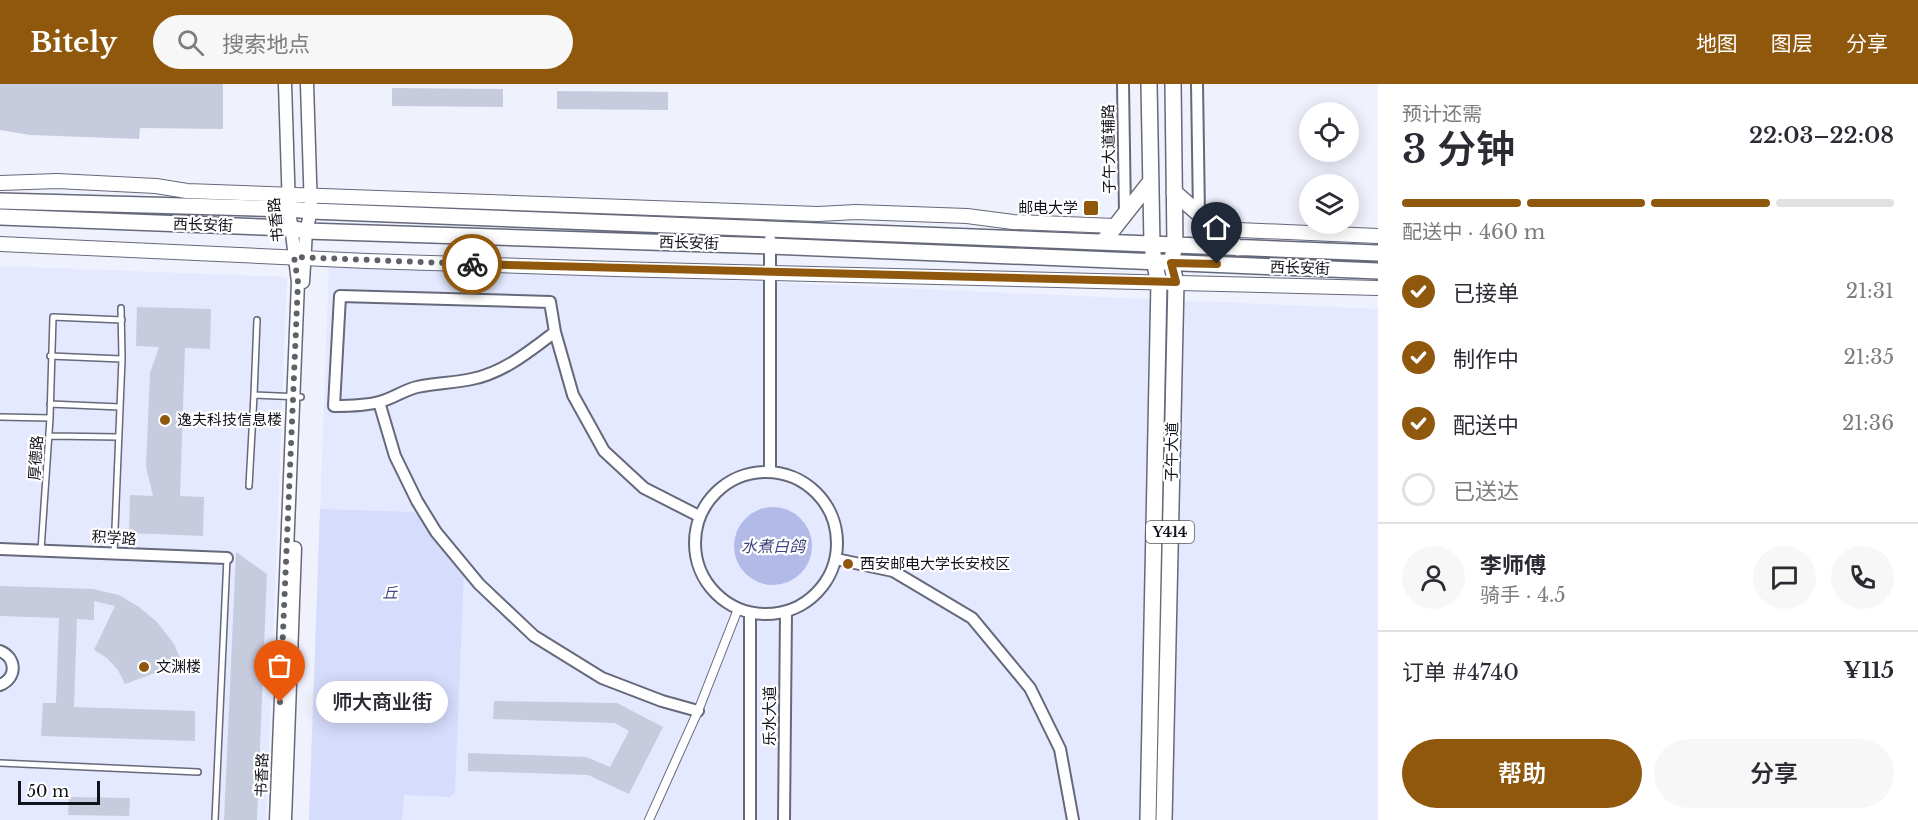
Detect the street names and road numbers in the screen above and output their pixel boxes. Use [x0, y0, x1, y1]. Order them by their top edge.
street label: 子午大道辅路 [1098, 104, 1119, 194]
street label: 书香路 [264, 197, 287, 243]
street label: 西长安街 [173, 214, 233, 235]
street label: 西长安街 [659, 232, 719, 253]
street label: 西长安街 [1270, 257, 1330, 278]
street label: 子午大道 [1161, 422, 1182, 482]
street label: 厚德路 [24, 435, 47, 481]
road number: Y414 [1146, 521, 1194, 543]
street label: 积学路 [91, 527, 137, 548]
street label: 乐水大道 [760, 686, 779, 746]
street label: 书香路 [251, 752, 272, 798]

